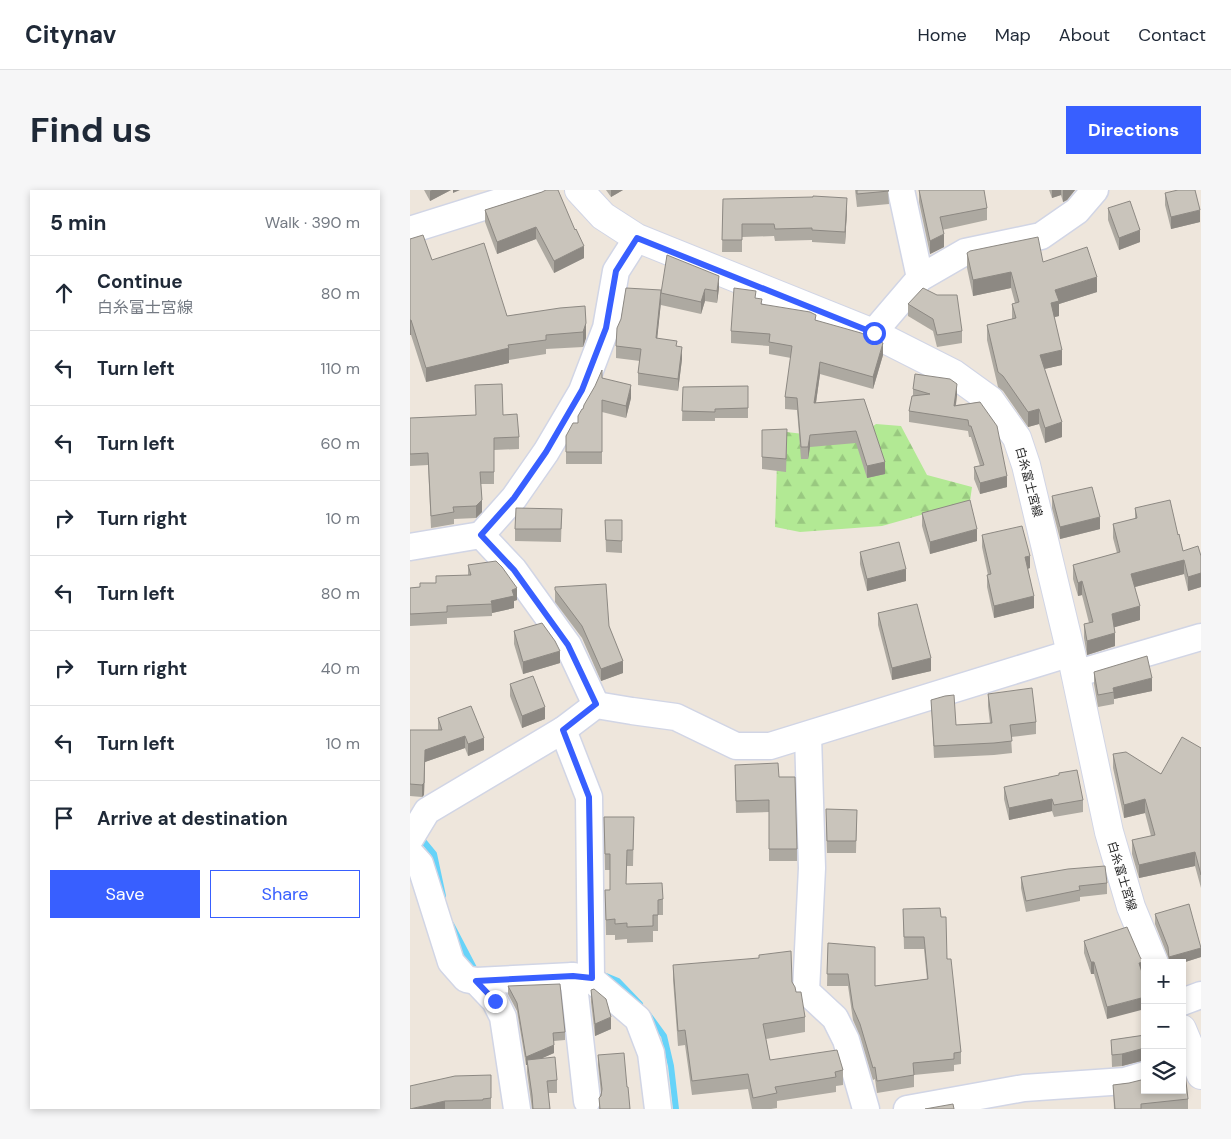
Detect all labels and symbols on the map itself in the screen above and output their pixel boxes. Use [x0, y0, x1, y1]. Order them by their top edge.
route start [863, 322, 886, 345]
street label: 白糸富士宮線 [1012, 445, 1046, 519]
street label: 白糸富士宮線 [1104, 839, 1140, 913]
route end [484, 990, 507, 1013]

